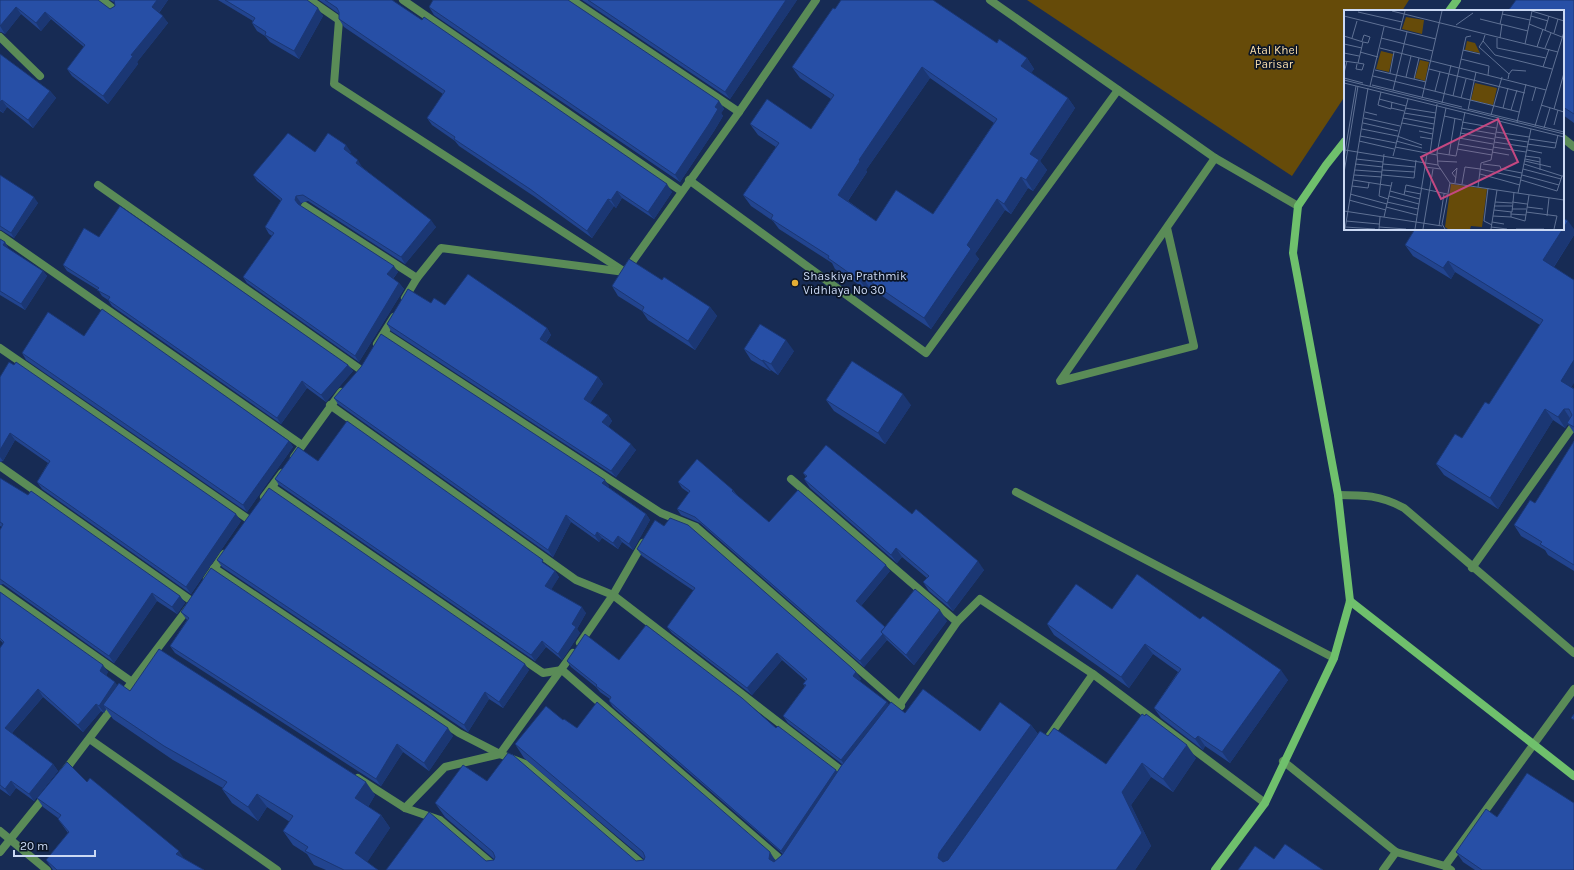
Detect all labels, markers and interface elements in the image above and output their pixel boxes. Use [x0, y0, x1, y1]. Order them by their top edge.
inset map [1344, 10, 1564, 230]
park label: Atal Khel Parisar [1250, 43, 1298, 71]
place label: Shaskiya Prathmik Vidhlaya No 30 [803, 269, 907, 297]
marker: Shaskiya Prathmik Vidhlaya No 30 [790, 278, 800, 288]
scale bar [14, 832, 95, 858]
text: 20 m [20, 839, 48, 853]

